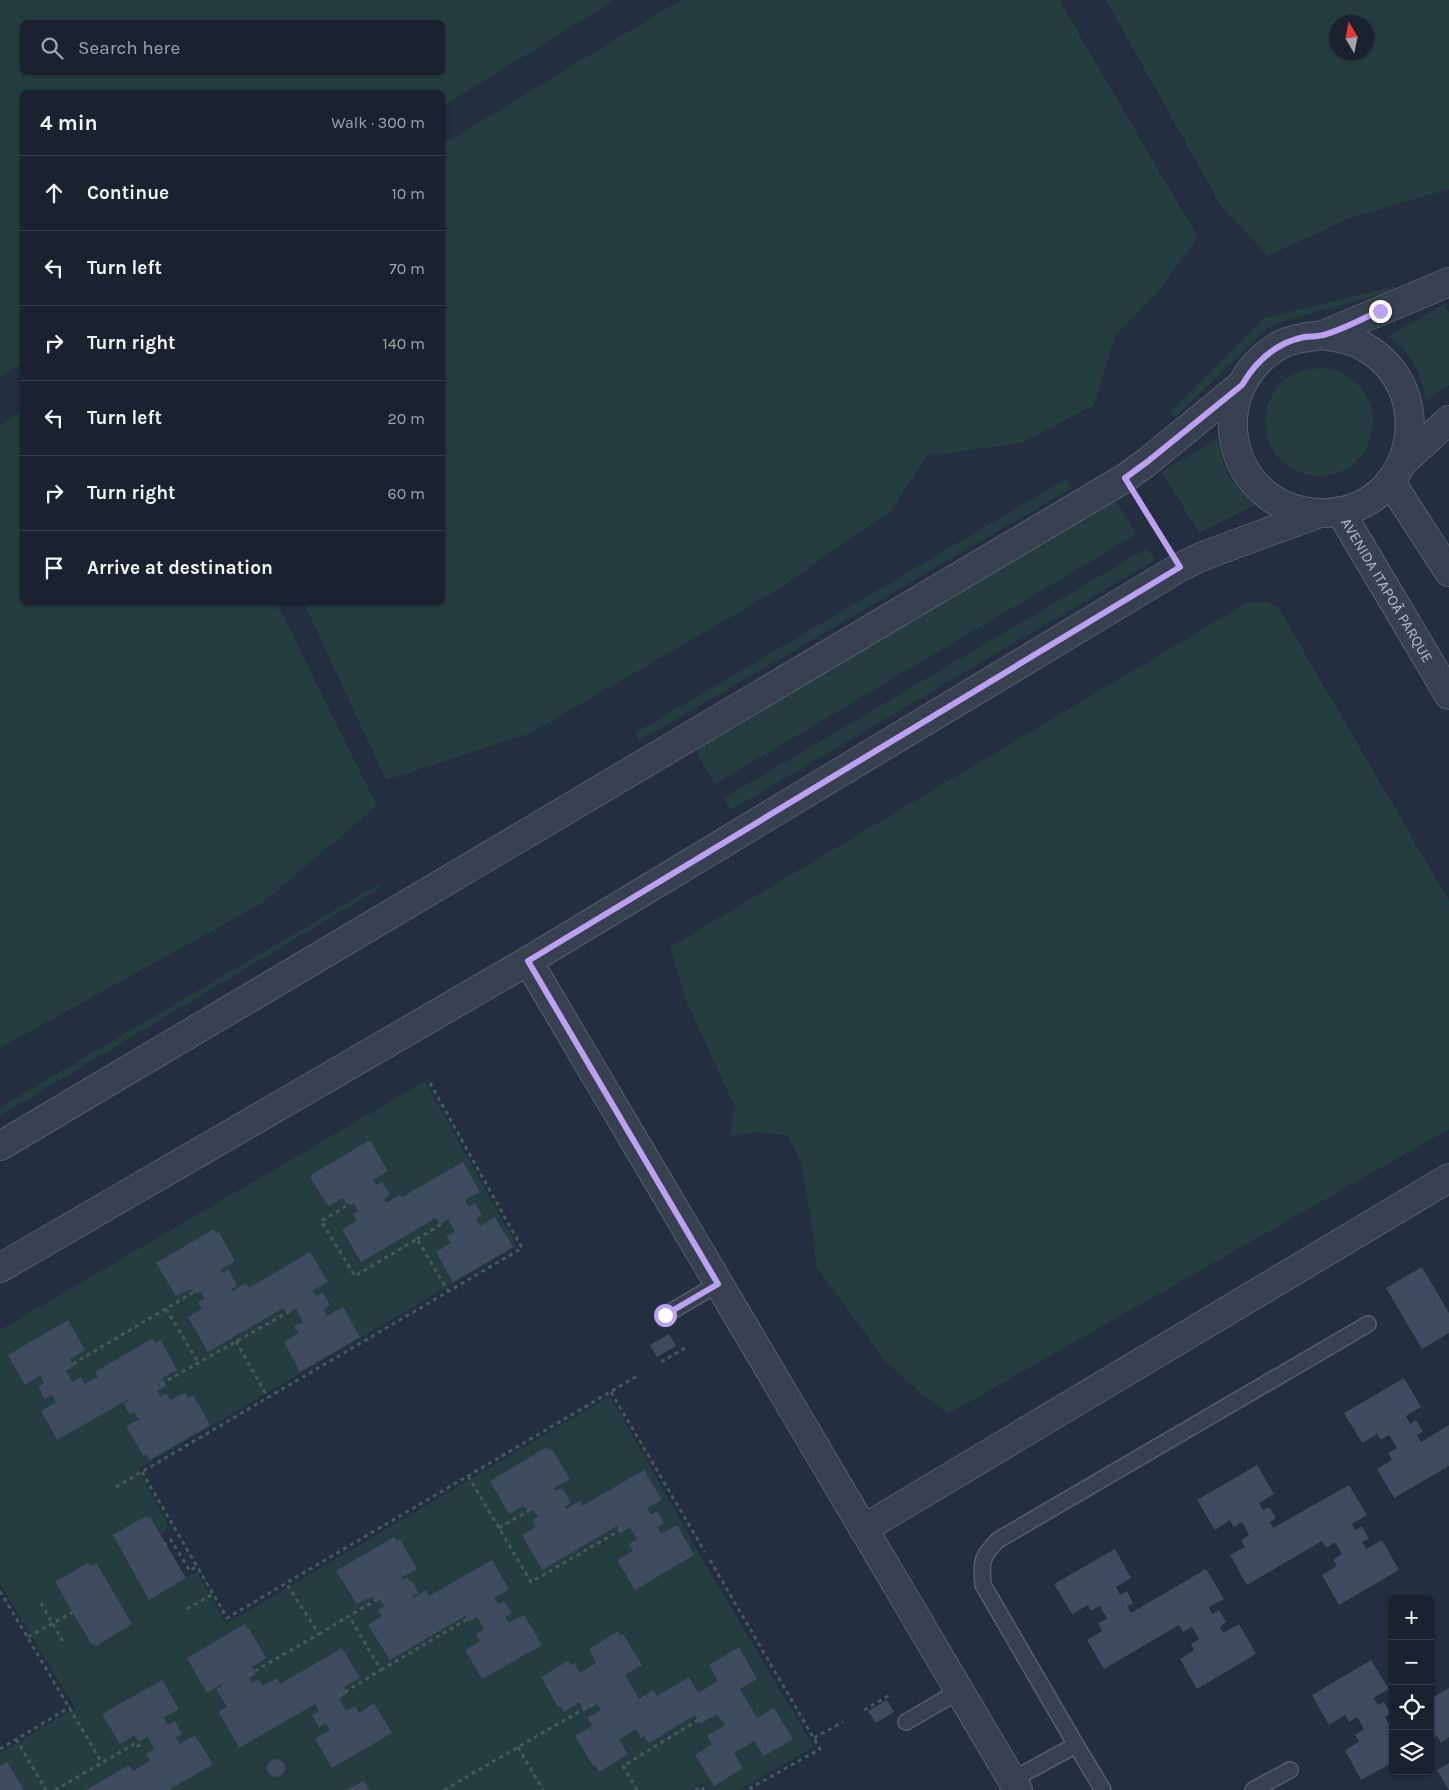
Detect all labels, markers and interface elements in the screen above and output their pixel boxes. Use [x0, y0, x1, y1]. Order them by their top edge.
north arrow [1329, 15, 1374, 60]
search box [20, 20, 445, 75]
icon: search [38, 34, 66, 62]
text: Search here [78, 37, 180, 59]
text: 4 min [40, 111, 98, 135]
text: Walk · 300 m [331, 113, 425, 132]
icon: ahead [40, 179, 68, 207]
text: Continue [87, 182, 169, 204]
text: 10 m [391, 184, 425, 203]
icon: left [40, 254, 68, 282]
text: Turn left [87, 257, 162, 279]
text: 70 m [389, 259, 425, 278]
route end [1369, 300, 1392, 323]
icon: right [40, 329, 68, 357]
text: Turn right [87, 332, 176, 354]
text: 140 m [383, 334, 425, 353]
icon: left [40, 404, 68, 432]
text: Turn left [87, 407, 162, 429]
text: 20 m [387, 409, 425, 428]
icon: right [40, 479, 68, 507]
text: Turn right [87, 482, 176, 504]
text: 60 m [388, 484, 425, 503]
street label: AVENIDA ITAPOÃ PARQUE [1337, 515, 1437, 666]
icon: arrive [40, 554, 68, 582]
text: Arrive at destination [87, 557, 273, 579]
route start [654, 1304, 677, 1327]
map controls [1389, 1595, 1434, 1775]
button: + [1389, 1595, 1434, 1640]
button: − [1389, 1640, 1434, 1685]
button: locate [1389, 1685, 1434, 1730]
button: layers [1389, 1730, 1434, 1775]

